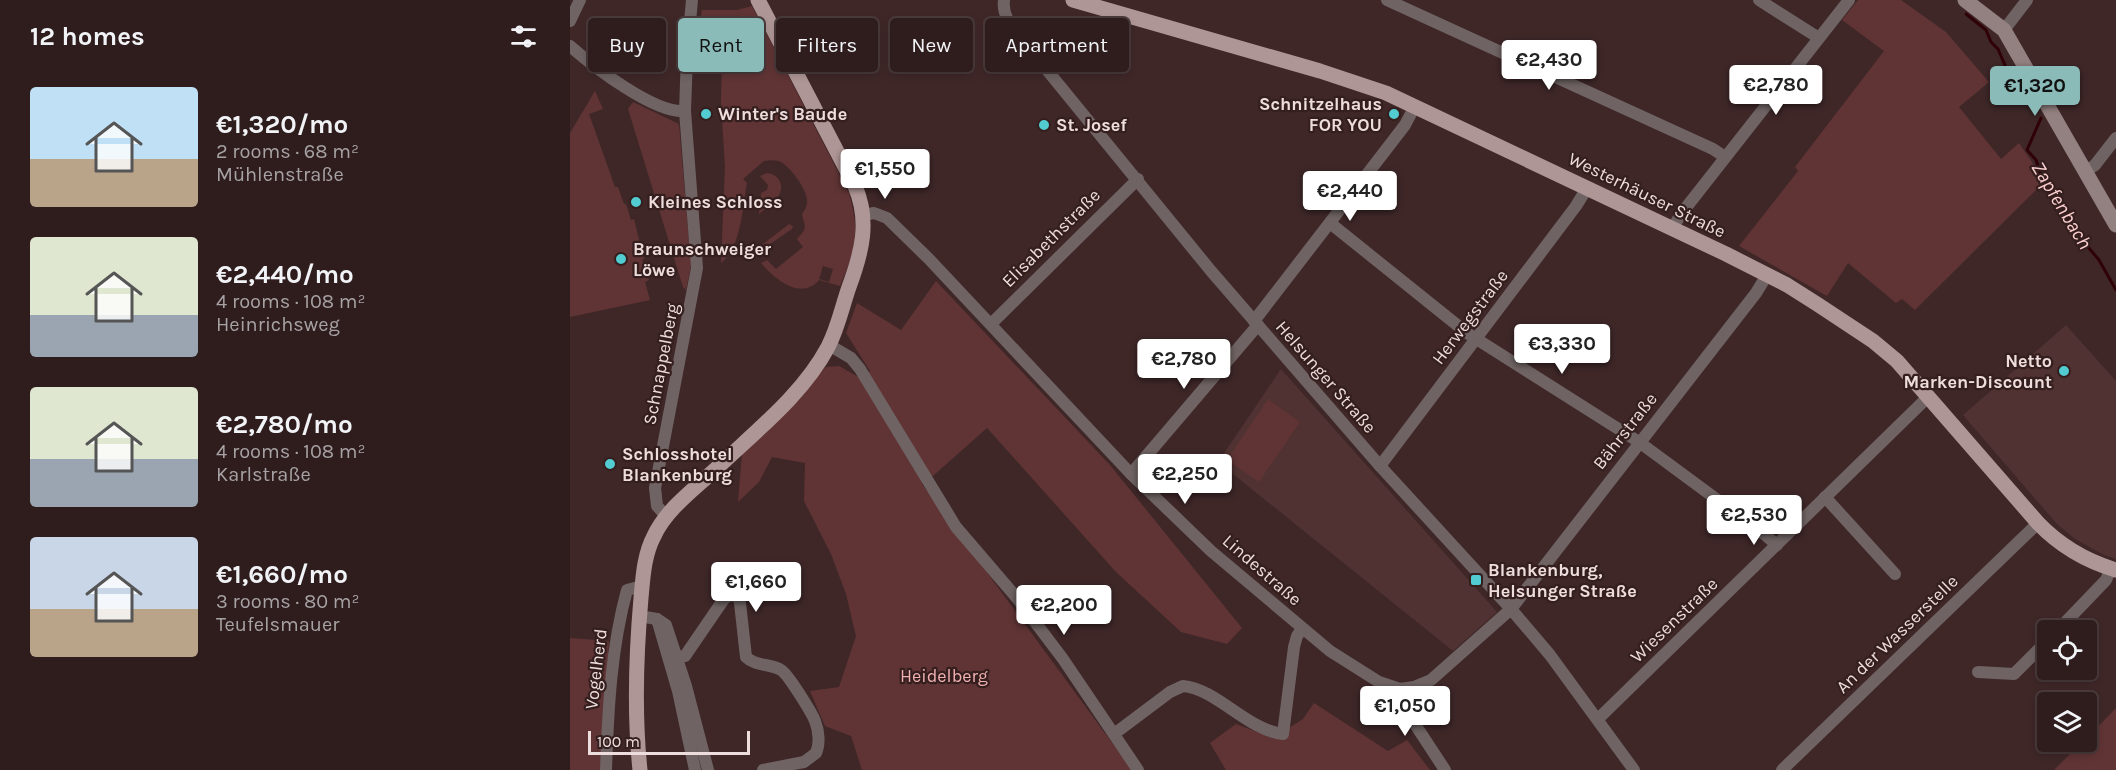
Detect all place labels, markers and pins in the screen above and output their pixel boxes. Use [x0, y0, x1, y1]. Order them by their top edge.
pin: €2,430 [1500, 40, 1598, 91]
pin: €2,780 [1727, 65, 1825, 116]
pin: €1,320 [1986, 66, 2084, 117]
place label: Schnitzelhaus FOR YOU [1259, 93, 1382, 136]
place label: Winter's Baude [718, 103, 847, 125]
marker: Winter's Baude [699, 107, 713, 121]
marker: Schnitzelhaus FOR YOU [1387, 107, 1401, 121]
place label: St. Josef [1056, 114, 1127, 136]
marker: St. Josef [1037, 118, 1051, 132]
pin: €1,550 [836, 149, 934, 200]
pin: €2,440 [1301, 171, 1399, 222]
place label: Kleines Schloss [648, 191, 782, 213]
marker: Kleines Schloss [629, 195, 643, 209]
place label: Braunschweiger Löwe [633, 238, 771, 281]
marker: Braunschweiger Löwe [614, 252, 628, 266]
pin: €3,330 [1513, 324, 1611, 375]
pin: €2,780 [1135, 339, 1233, 390]
place label: Netto Marken-Discount [1903, 350, 2052, 393]
marker: Netto Marken-Discount [2057, 364, 2071, 378]
place label: Schlosshotel Blankenburg [622, 443, 733, 486]
pin: €2,250 [1136, 454, 1234, 505]
marker: Schlosshotel Blankenburg [603, 457, 617, 471]
pin: €2,530 [1705, 495, 1803, 546]
place label: Blankenburg, Helsunger Straße [1488, 559, 1637, 602]
pin: €1,660 [707, 562, 805, 613]
marker: Blankenburg, Helsunger Straße [1469, 573, 1483, 587]
pin: €2,200 [1015, 585, 1113, 636]
pin: €1,050 [1356, 686, 1454, 737]

